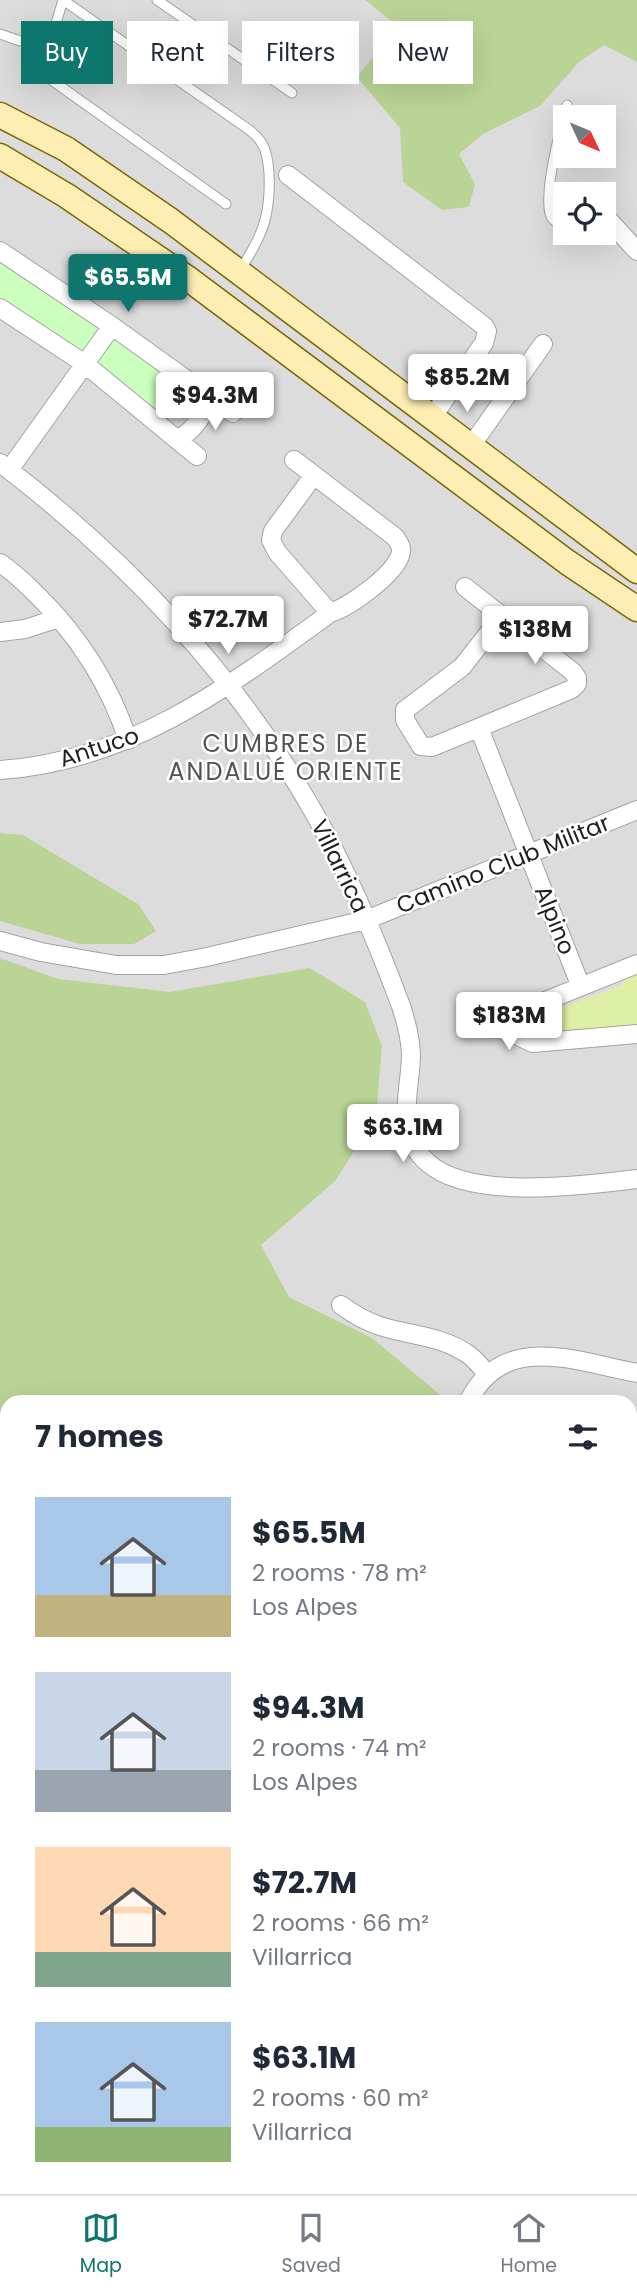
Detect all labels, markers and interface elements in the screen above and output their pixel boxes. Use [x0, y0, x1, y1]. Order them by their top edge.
chip: Buy [21, 21, 113, 84]
chip: Rent [127, 21, 228, 84]
chip: Filters [242, 21, 359, 84]
chip: New [373, 21, 473, 84]
north arrow [553, 105, 616, 168]
map controls [553, 105, 616, 245]
button: locate [553, 182, 616, 245]
pin: $65.5M [71, 254, 185, 314]
text: $65.5M [84, 261, 172, 293]
pin: $85.2M [410, 354, 524, 414]
text: $85.2M [424, 361, 510, 393]
pin: $94.3M [158, 372, 272, 432]
text: $94.3M [172, 379, 258, 411]
pin: $72.7M [171, 596, 285, 656]
text: $72.7M [188, 603, 268, 635]
pin: $138M [486, 606, 584, 666]
text: $138M [498, 613, 572, 645]
street label: Antuco [55, 719, 143, 775]
district label: CUMBRES DE ANDALUÉ ORIENTE [168, 727, 404, 788]
street label: Camino Club Militar [392, 807, 614, 921]
street label: Villarrica [304, 814, 376, 918]
street label: Alpino [527, 881, 583, 959]
pin: $183M [460, 992, 558, 1052]
text: $183M [472, 999, 546, 1031]
pin: $63.1M [346, 1104, 460, 1164]
text: $63.1M [363, 1111, 443, 1143]
text: 7 homes [35, 1415, 164, 1458]
icon: filters [564, 1418, 602, 1456]
text: $65.5M [252, 1511, 366, 1554]
icon: home [91, 1525, 175, 1609]
text: 2 rooms · 78 m² [252, 1557, 427, 1589]
text: Los Alpes [252, 1591, 358, 1623]
text: $94.3M [252, 1686, 365, 1729]
icon: home [91, 1700, 175, 1784]
text: 2 rooms · 74 m² [252, 1732, 427, 1764]
text: Los Alpes [252, 1766, 358, 1798]
text: $72.7M [252, 1861, 357, 1904]
icon: home [91, 1875, 175, 1959]
text: 2 rooms · 66 m² [252, 1907, 429, 1939]
text: Villarrica [252, 1941, 352, 1973]
text: $63.1M [252, 2036, 356, 2079]
icon: home [91, 2050, 175, 2134]
text: 2 rooms · 60 m² [252, 2082, 429, 2114]
text: Villarrica [252, 2116, 352, 2148]
tab: Map [80, 2209, 122, 2280]
tab: Saved [282, 2209, 341, 2280]
tab: Home [500, 2209, 557, 2280]

